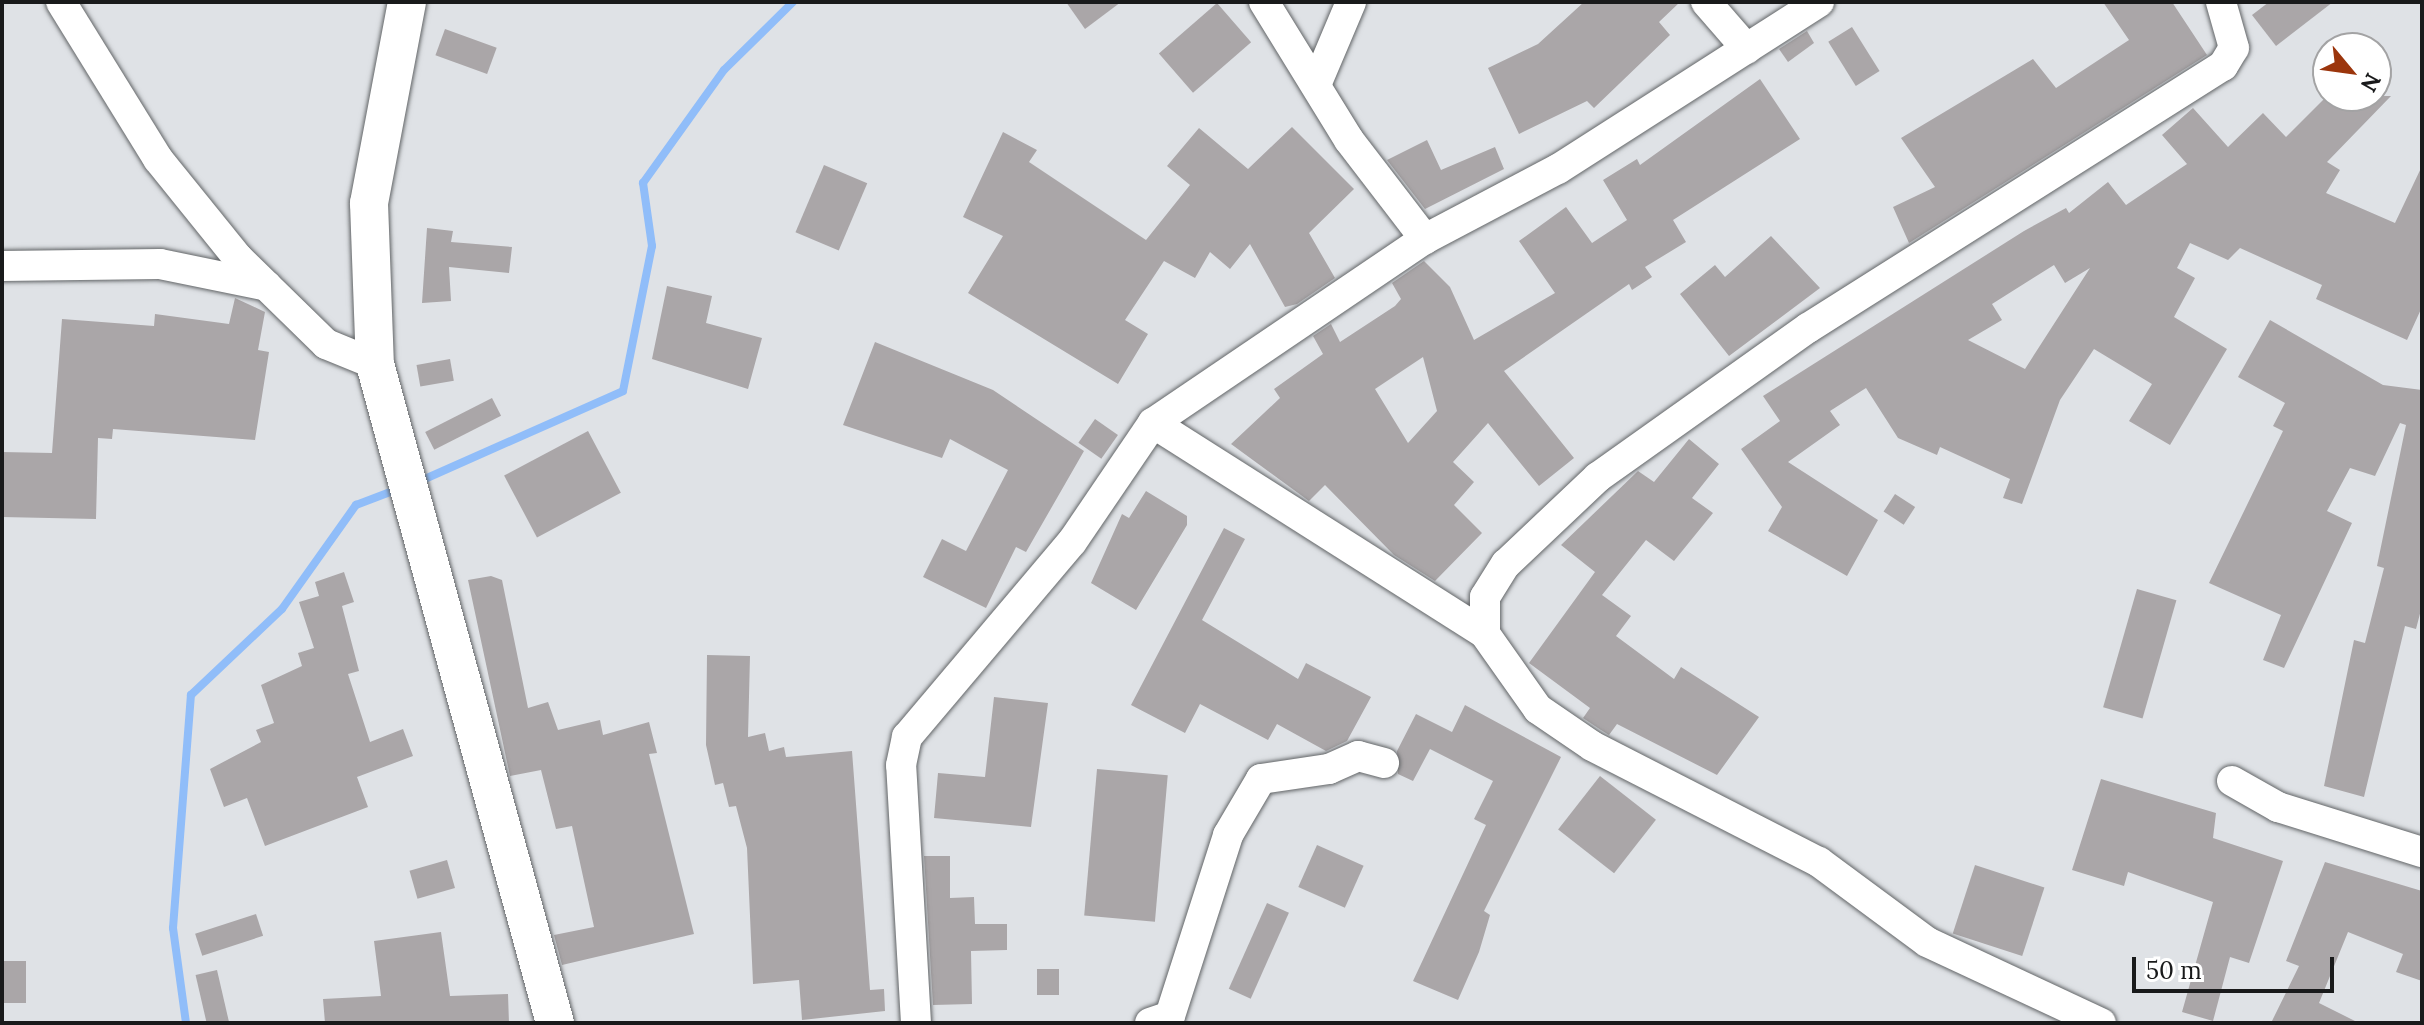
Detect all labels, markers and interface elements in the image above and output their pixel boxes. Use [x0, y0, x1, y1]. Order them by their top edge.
north arrow [2312, 32, 2392, 112]
text: N [2355, 68, 2388, 97]
scale bar [2136, 941, 2338, 991]
text: 50 m [2146, 955, 2202, 986]

